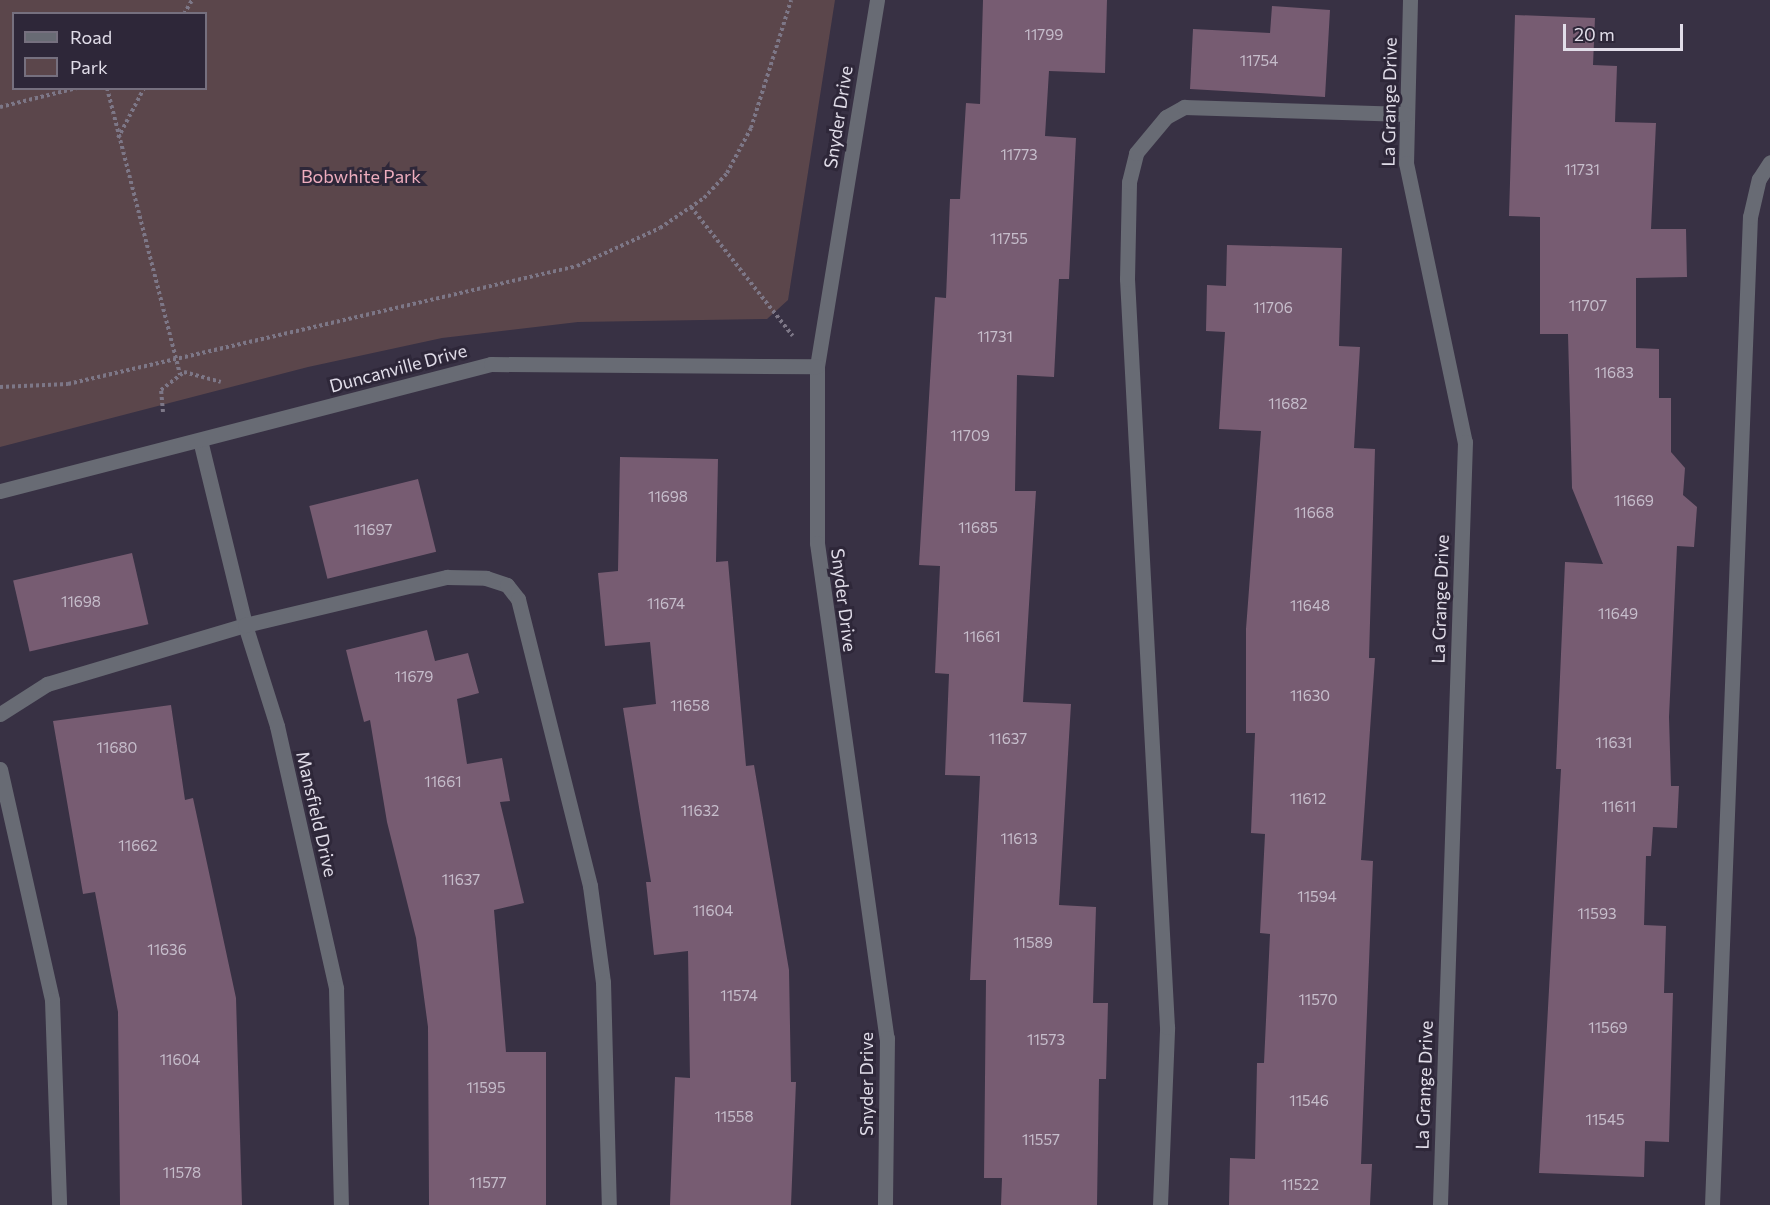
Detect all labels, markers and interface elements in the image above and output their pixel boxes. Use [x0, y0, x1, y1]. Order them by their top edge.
legend [12, 12, 207, 90]
scale bar [1566, 12, 1686, 50]
text: 20 m [1574, 23, 1615, 45]
text: Road [70, 26, 112, 48]
house number: 11799 [1025, 26, 1063, 44]
street label: La Grange Drive [1377, 37, 1401, 167]
house number: 11754 [1240, 52, 1278, 70]
text: Park [70, 56, 108, 78]
street label: Snyder Drive [819, 64, 857, 170]
house number: 11773 [1000, 146, 1038, 164]
house number: 11731 [1564, 161, 1600, 179]
park label: Bobwhite Park [301, 165, 421, 187]
house number: 11755 [990, 230, 1028, 248]
house number: 11707 [1569, 297, 1607, 315]
house number: 11706 [1253, 299, 1293, 317]
house number: 11731 [977, 328, 1013, 346]
street label: Duncanville Drive [327, 339, 469, 397]
house number: 11683 [1594, 364, 1634, 382]
house number: 11682 [1268, 395, 1308, 413]
house number: 11709 [950, 427, 990, 445]
house number: 11698 [648, 488, 688, 506]
house number: 11669 [1614, 492, 1654, 510]
house number: 11668 [1294, 504, 1334, 522]
house number: 11685 [958, 519, 998, 537]
house number: 11697 [354, 521, 392, 539]
street label: La Grange Drive [1427, 534, 1453, 664]
street label: Snyder Drive [827, 547, 861, 653]
house number: 11698 [61, 593, 101, 611]
house number: 11674 [647, 595, 685, 613]
house number: 11648 [1290, 597, 1330, 615]
house number: 11649 [1598, 605, 1638, 623]
house number: 11661 [963, 628, 1001, 646]
house number: 11679 [395, 668, 433, 686]
house number: 11630 [1290, 687, 1330, 705]
house number: 11658 [670, 697, 710, 715]
house number: 11637 [989, 730, 1027, 748]
house number: 11631 [1596, 734, 1632, 752]
house number: 11680 [97, 739, 137, 757]
street label: Mansfield Drive [292, 749, 342, 879]
house number: 11661 [424, 773, 462, 791]
house number: 11612 [1290, 790, 1326, 808]
house number: 11611 [1602, 798, 1636, 816]
house number: 11632 [681, 802, 719, 820]
house number: 11613 [1001, 830, 1037, 848]
house number: 11662 [118, 837, 158, 855]
house number: 11637 [442, 871, 480, 889]
house number: 11594 [1297, 888, 1337, 906]
house number: 11604 [693, 902, 733, 920]
house number: 11593 [1577, 905, 1617, 923]
house number: 11589 [1013, 934, 1053, 952]
house number: 11636 [147, 941, 187, 959]
house number: 11574 [720, 987, 758, 1005]
house number: 11570 [1298, 991, 1338, 1009]
house number: 11569 [1588, 1019, 1628, 1037]
street label: La Grange Drive [1411, 1020, 1437, 1150]
house number: 11573 [1027, 1031, 1065, 1049]
street label: Snyder Drive [855, 1032, 877, 1136]
house number: 11604 [160, 1051, 200, 1069]
house number: 11595 [466, 1079, 506, 1097]
house number: 11546 [1289, 1092, 1329, 1110]
house number: 11558 [714, 1108, 754, 1126]
house number: 11545 [1585, 1111, 1625, 1129]
house number: 11557 [1022, 1131, 1060, 1149]
house number: 11578 [163, 1164, 201, 1182]
house number: 11577 [469, 1174, 507, 1192]
house number: 11522 [1281, 1176, 1319, 1194]

